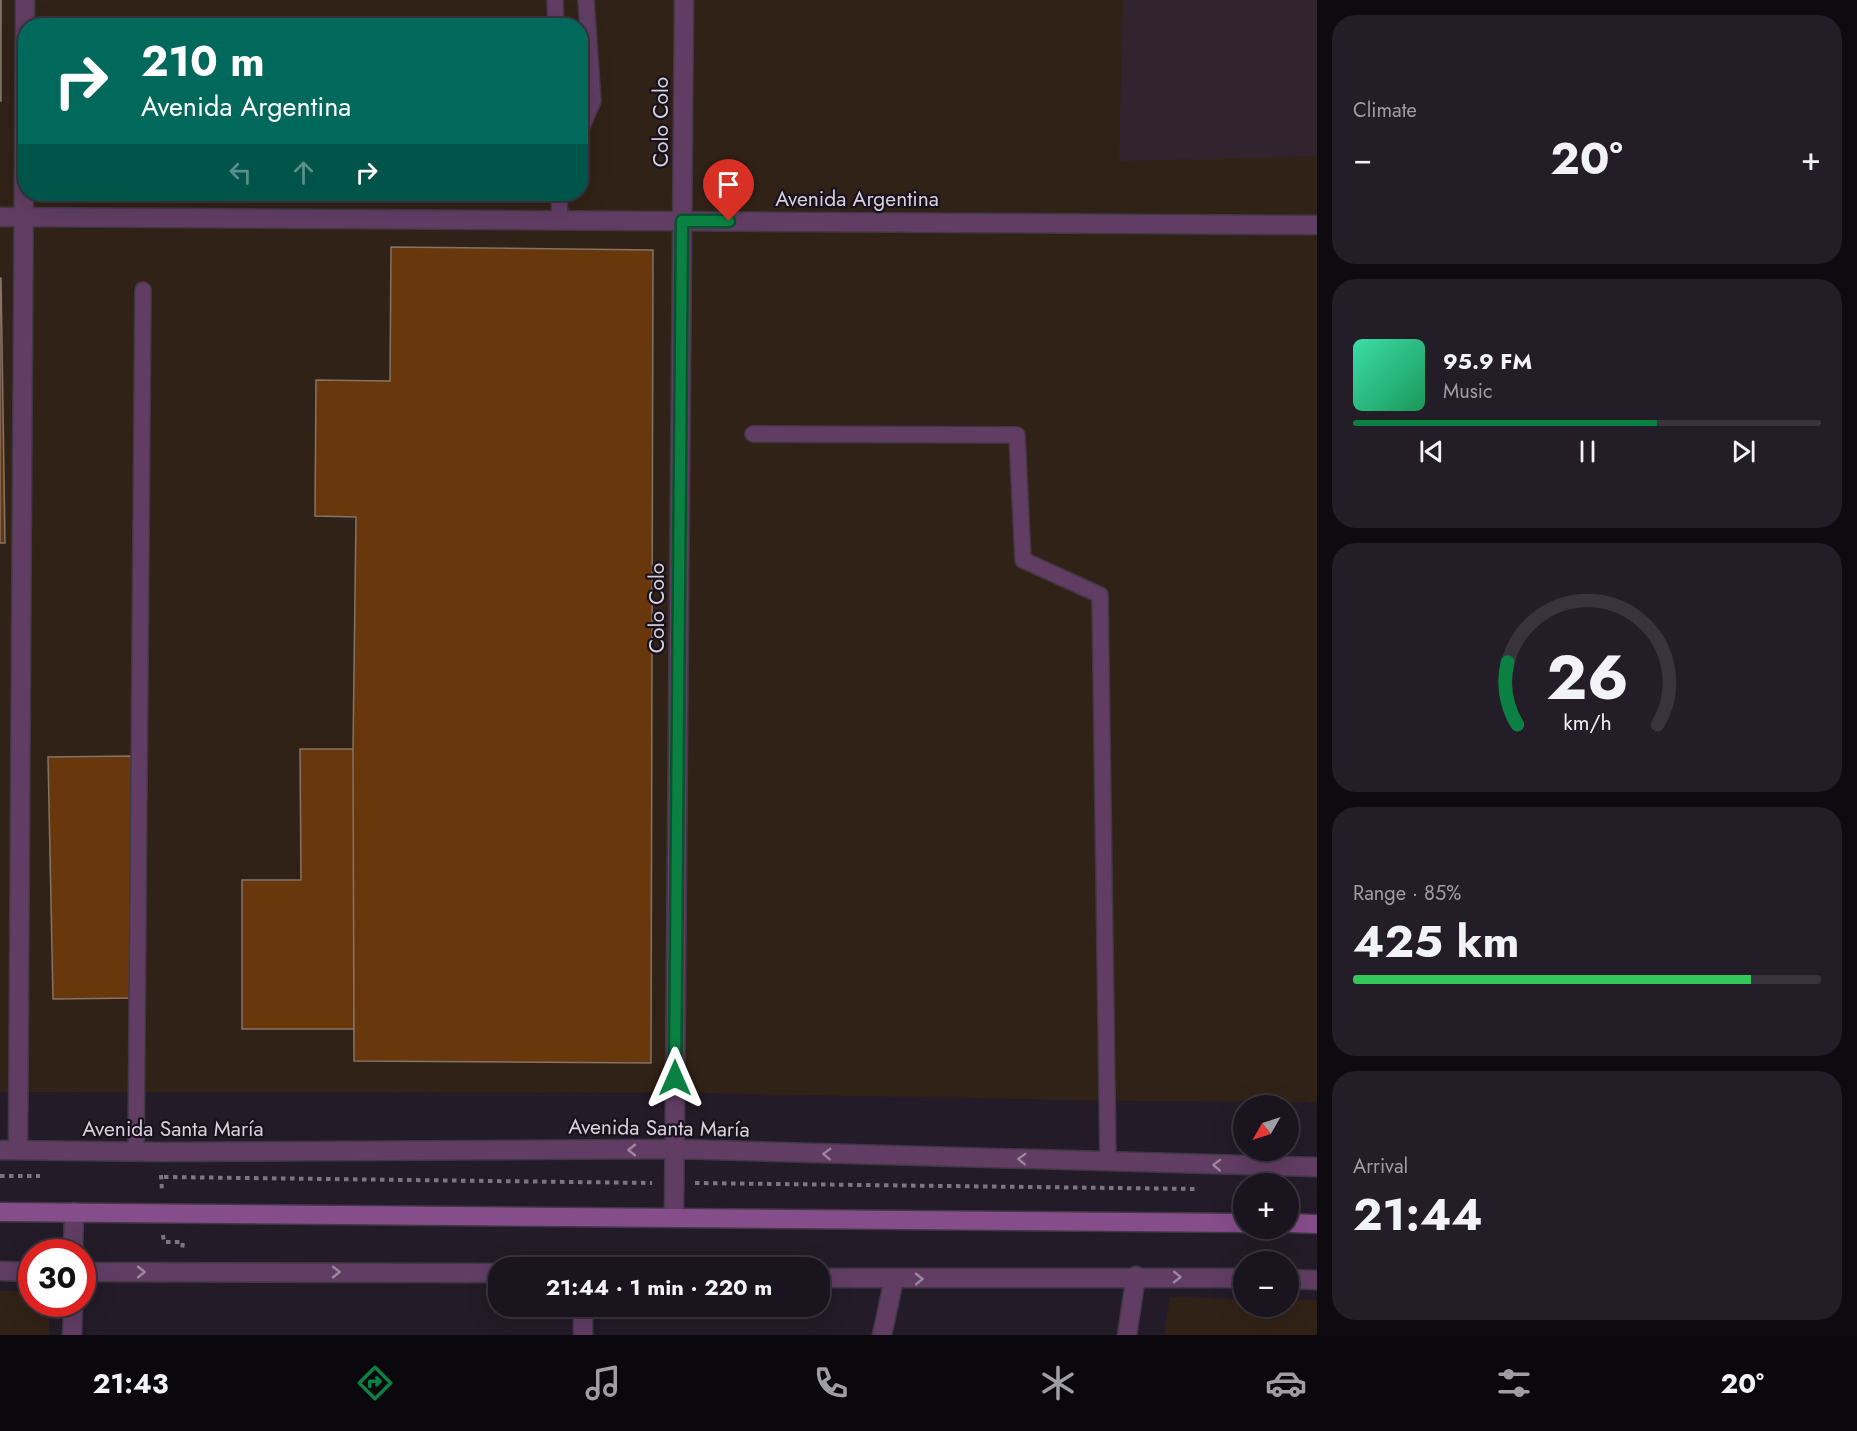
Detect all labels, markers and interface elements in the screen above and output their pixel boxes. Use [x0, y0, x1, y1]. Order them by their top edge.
text: 210 m [141, 31, 265, 92]
icon: right [42, 42, 120, 120]
street label: Colo Colo [646, 77, 676, 167]
text: Avenida Argentina [141, 87, 351, 126]
text: Climate [1353, 96, 1417, 125]
text: 20° [1550, 126, 1623, 191]
text: − [1353, 135, 1372, 182]
text: + [1801, 135, 1821, 182]
icon: left [224, 156, 257, 189]
icon: ahead [287, 156, 320, 189]
icon: right [350, 156, 383, 189]
pin [703, 159, 754, 221]
icon: arrive [712, 168, 745, 201]
street label: Avenida Argentina [775, 184, 939, 214]
text: 95.9 FM [1443, 345, 1532, 377]
text: Music [1443, 377, 1493, 406]
icon: previous [1415, 435, 1448, 468]
icon: pause [1571, 435, 1604, 468]
icon: next [1727, 435, 1760, 468]
street label: Colo Colo [642, 563, 672, 653]
text: 26 [1546, 632, 1628, 722]
text: km/h [1563, 707, 1611, 738]
text: Range · 85% [1353, 879, 1461, 908]
text: 425 km [1353, 909, 1519, 974]
position arrow [643, 1046, 707, 1110]
north arrow [1233, 1095, 1299, 1161]
map controls [1233, 1095, 1299, 1317]
street label: Avenida Santa María [568, 1111, 750, 1145]
street label: Avenida Santa María [82, 1114, 264, 1144]
one-way arrow [627, 1143, 636, 1156]
one-way arrow [822, 1147, 831, 1160]
text: Arrival [1353, 1152, 1408, 1181]
one-way arrow [1017, 1153, 1026, 1165]
one-way arrow [1212, 1158, 1221, 1171]
button: + [1233, 1173, 1299, 1239]
text: 21:44 [1353, 1182, 1483, 1247]
speed limit sign: 30 [18, 1239, 96, 1317]
button: − [1233, 1251, 1299, 1317]
one-way arrow [136, 1266, 145, 1278]
one-way arrow [331, 1266, 340, 1278]
text: 21:44 · 1 min · 220 m [546, 1271, 772, 1303]
one-way arrow [1173, 1271, 1182, 1283]
one-way arrow [915, 1273, 924, 1285]
icon: directions [354, 1362, 396, 1404]
icon: music [582, 1362, 624, 1404]
icon: phone [810, 1362, 852, 1404]
icon: climate [1037, 1362, 1079, 1404]
icon: car [1265, 1362, 1307, 1404]
icon: filters [1493, 1362, 1535, 1404]
text: 21:43 [93, 1364, 169, 1403]
text: 20° [1721, 1364, 1764, 1403]

